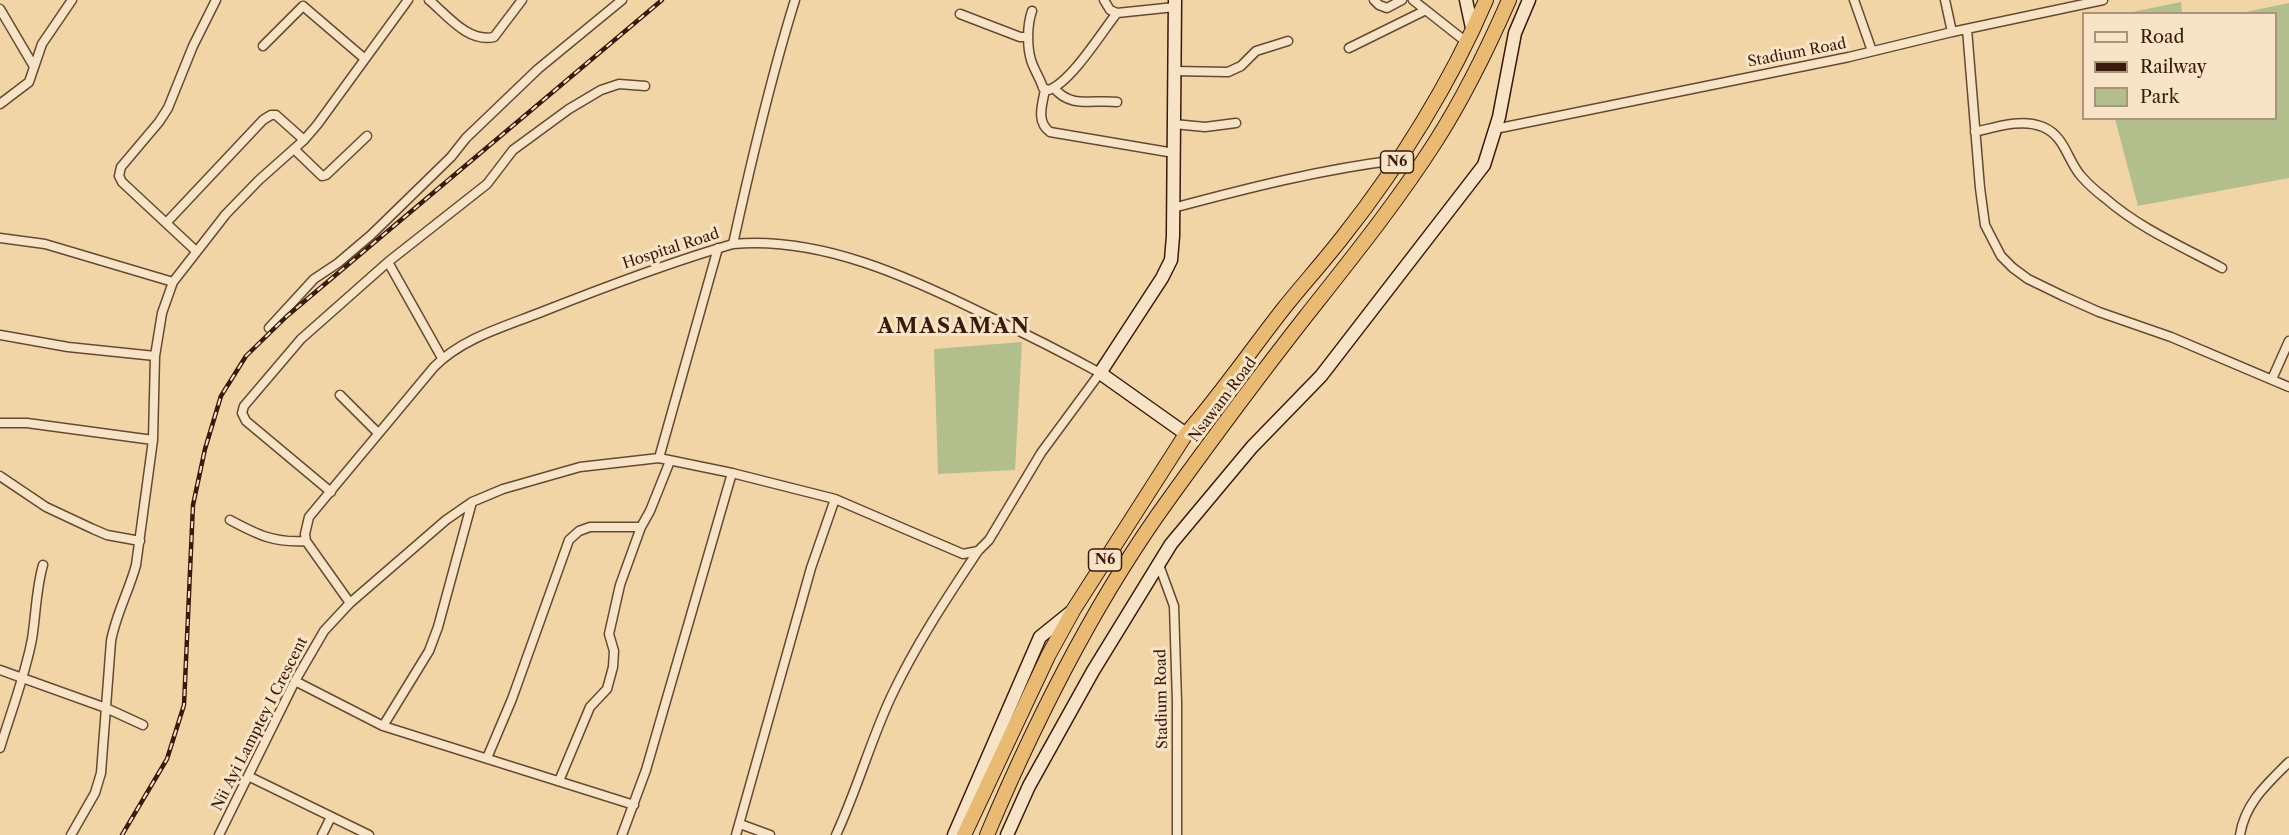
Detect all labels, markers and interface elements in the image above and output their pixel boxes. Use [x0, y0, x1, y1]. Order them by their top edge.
legend [2082, 12, 2277, 120]
text: Road [2140, 26, 2185, 48]
street label: Stadium Road [1746, 35, 1848, 71]
text: Railway [2140, 56, 2207, 78]
text: Park [2140, 86, 2179, 108]
road number: N6 [1380, 151, 1414, 173]
street label: Hospital Road [620, 225, 722, 273]
district label: AMASAMAN [878, 314, 1030, 340]
street label: Nsawam Road [1185, 354, 1261, 446]
road number: N6 [1088, 549, 1122, 571]
street label: Nii Ayi Lamptey I Crescent [208, 634, 312, 814]
street label: Stadium Road [1152, 649, 1172, 749]

